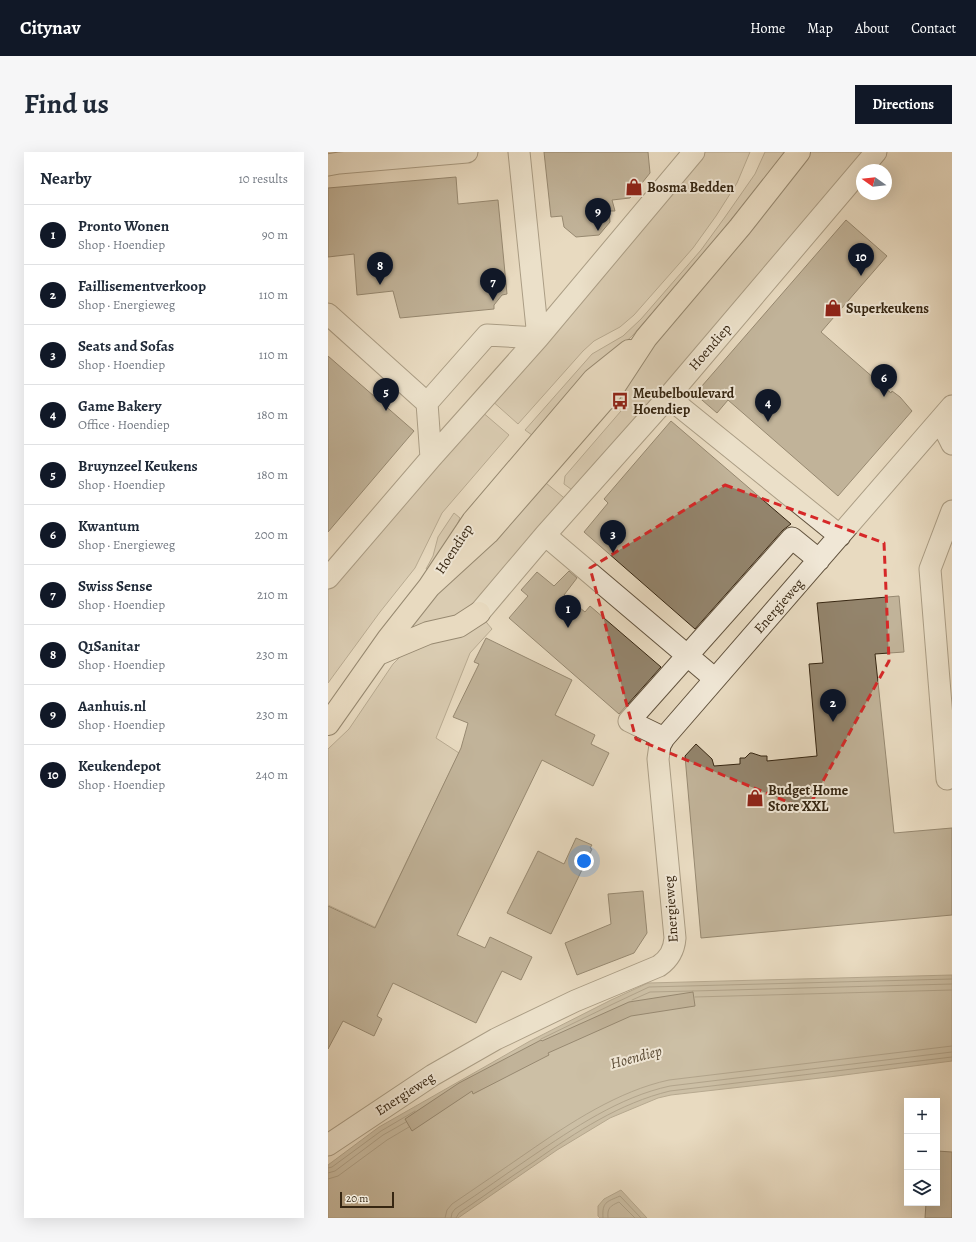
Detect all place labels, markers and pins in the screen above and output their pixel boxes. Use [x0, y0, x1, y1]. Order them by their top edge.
shop icon: Bosma Bedden [624, 177, 644, 197]
place label: Bosma Bedden [647, 178, 734, 197]
pin: 9 [585, 198, 611, 231]
pin: 10 [848, 243, 874, 276]
pin: 8 [367, 252, 393, 285]
pin: 7 [480, 268, 506, 301]
shop icon: Superkeukens [823, 298, 843, 318]
place label: Superkeukens [846, 299, 929, 318]
pin: 6 [871, 364, 897, 397]
pin: 5 [373, 378, 399, 411]
place label: Meubelboulevard Hoendiep [633, 384, 735, 419]
pin: 4 [755, 389, 781, 422]
bus stop icon: Meubelboulevard Hoendiep [610, 391, 630, 411]
pin: 3 [600, 520, 626, 553]
pin: 1 [555, 595, 581, 628]
pin: 2 [820, 689, 846, 722]
place label: Budget Home Store XXL [768, 781, 849, 816]
shop icon: Budget Home Store XXL [745, 788, 765, 808]

